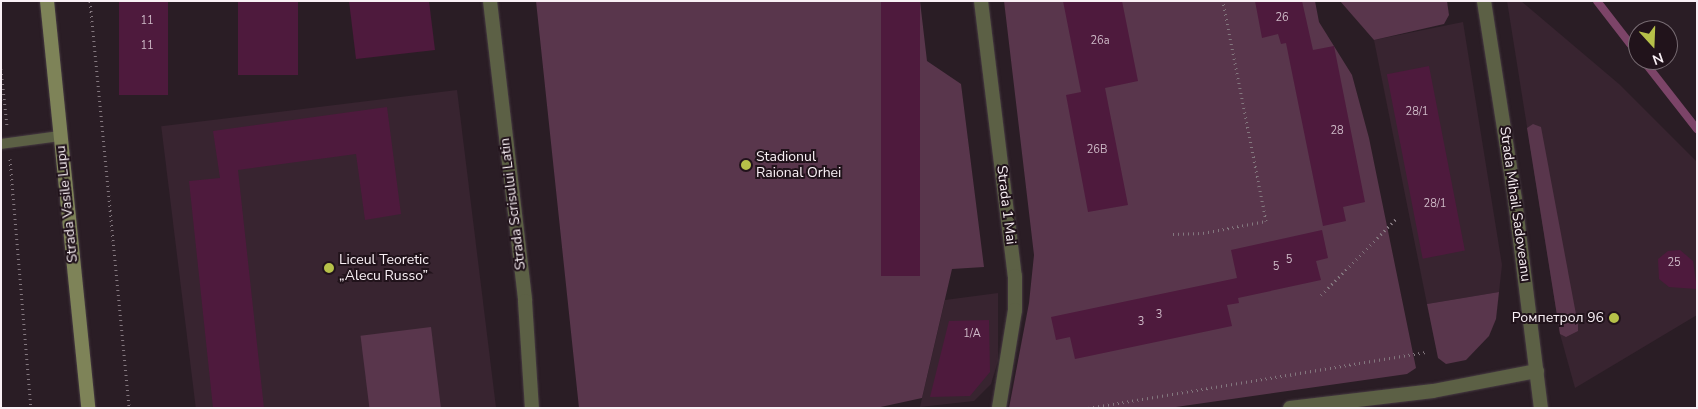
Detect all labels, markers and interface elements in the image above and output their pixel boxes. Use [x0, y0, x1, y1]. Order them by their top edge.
house number: 26 [1275, 11, 1289, 25]
house number: 11 [140, 14, 154, 28]
north arrow [1628, 20, 1678, 70]
house number: 26a [1090, 34, 1110, 48]
house number: 11 [140, 39, 154, 53]
text: N [1650, 48, 1666, 69]
house number: 28/1 [1406, 105, 1428, 119]
house number: 28 [1330, 124, 1344, 138]
street label: Strada Mihail Sadoveanu [1496, 125, 1534, 283]
street label: Strada Scrisului Latin [497, 137, 529, 271]
house number: 26B [1087, 143, 1107, 157]
street label: Strada Vasile Lupu [52, 145, 82, 263]
place label: Stadionul Raional Orhei [756, 149, 841, 182]
marker: Stadionul Raional Orhei [740, 159, 752, 171]
street label: Strada 1 Mai [993, 164, 1019, 246]
house number: 28/1 [1424, 197, 1446, 211]
place label: Liceul Teoretic „Alecu Russo” [339, 252, 429, 284]
house number: 5 [1286, 253, 1292, 267]
house number: 25 [1667, 256, 1681, 270]
house number: 5 [1273, 260, 1279, 274]
marker: Liceul Teoretic „Alecu Russo” [323, 262, 335, 274]
house number: 3 [1156, 308, 1162, 322]
place label: Ромпетрол 96 [1512, 310, 1604, 326]
marker: Ромпетрол 96 [1608, 312, 1620, 324]
house number: 3 [1138, 315, 1144, 329]
house number: 1/A [963, 327, 981, 341]

